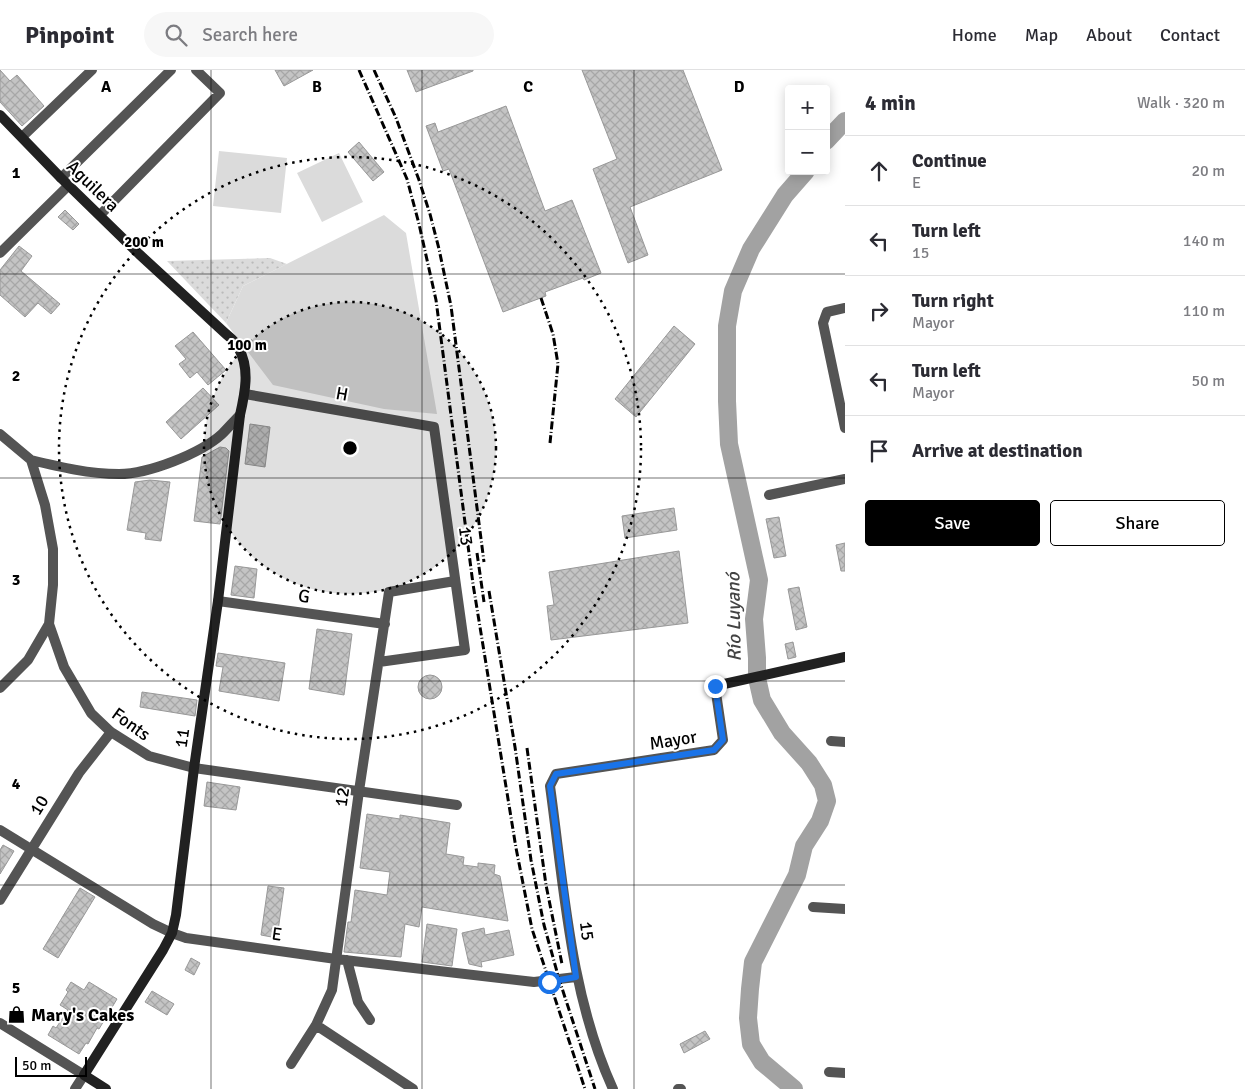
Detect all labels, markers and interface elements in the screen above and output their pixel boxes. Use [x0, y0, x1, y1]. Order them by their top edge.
search box [144, 12, 494, 57]
text: Pinpoint [25, 20, 114, 50]
icon: search [162, 21, 190, 49]
text: Search here [202, 23, 298, 47]
text: Home [952, 24, 997, 46]
text: Map [1025, 24, 1058, 46]
text: About [1086, 24, 1132, 46]
text: Contact [1160, 24, 1220, 46]
text: A [101, 77, 112, 97]
text: B [312, 77, 322, 97]
text: C [523, 77, 533, 97]
text: D [734, 77, 745, 97]
map controls [785, 85, 830, 175]
button: + [785, 85, 830, 130]
text: 4 min [865, 90, 916, 116]
text: Walk · 320 m [1137, 93, 1225, 113]
button: − [785, 130, 830, 175]
text: Continue [912, 149, 987, 173]
street label: Aguilera [62, 156, 124, 216]
icon: ahead [865, 157, 893, 185]
text: 20 m [1191, 161, 1225, 181]
text: 1 [12, 163, 21, 183]
text: E [912, 173, 921, 193]
text: Turn left [912, 219, 981, 243]
icon: left [865, 227, 893, 255]
text: 140 m [1183, 231, 1225, 251]
text: 200 m [124, 233, 164, 251]
text: 15 [912, 243, 929, 263]
text: Turn right [912, 289, 994, 313]
icon: right [865, 297, 893, 325]
text: 110 m [1183, 301, 1225, 321]
text: Mayor [912, 313, 954, 333]
text: 100 m [227, 336, 267, 354]
text: Turn left [912, 359, 981, 383]
text: 2 [12, 366, 20, 386]
icon: left [865, 367, 893, 395]
text: 50 m [1191, 371, 1225, 391]
street label: H [334, 382, 350, 406]
text: Mayor [912, 383, 954, 403]
icon: arrive [865, 437, 893, 465]
centre of rings [341, 439, 359, 457]
text: Arrive at destination [912, 439, 1083, 463]
button: Save [865, 500, 1040, 546]
button: Share [1050, 500, 1225, 546]
street label: 13 [454, 525, 478, 547]
text: 3 [12, 570, 20, 590]
water label: Río Luyanó [721, 571, 747, 662]
street label: G [297, 584, 311, 608]
route end [704, 675, 727, 698]
street label: Fonts [107, 703, 155, 745]
street label: Mayor [648, 725, 699, 755]
street label: 11 [170, 727, 194, 749]
text: 4 [12, 774, 21, 794]
street label: 12 [330, 786, 354, 808]
street label: 10 [25, 791, 53, 819]
street label: 15 [575, 920, 599, 942]
street label: E [270, 922, 284, 946]
route start [538, 971, 561, 994]
text: 5 [12, 978, 20, 998]
place label: Mary's Cakes [31, 1004, 134, 1026]
shop icon: Mary's Cakes [7, 1005, 27, 1025]
scale bar [15, 1054, 88, 1077]
text: 50 m [22, 1057, 51, 1074]

